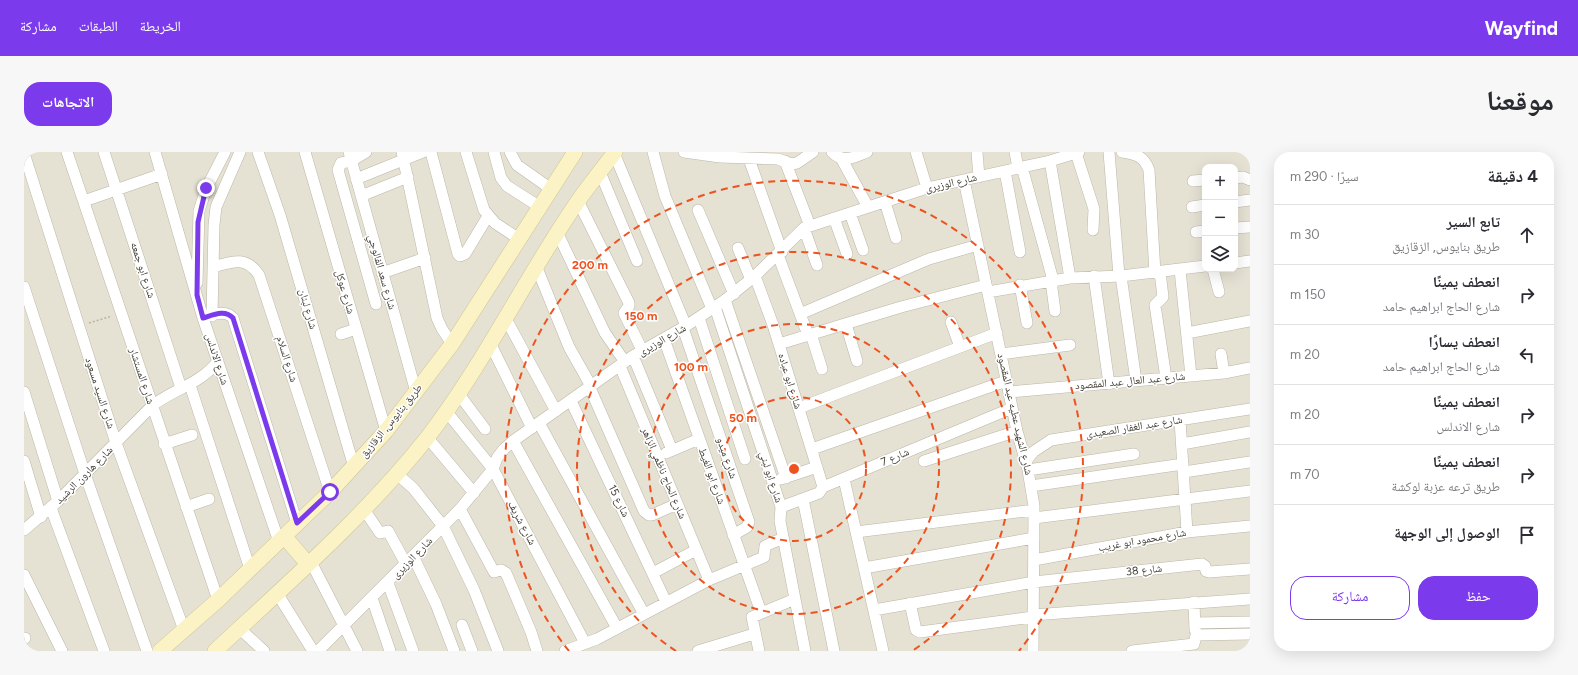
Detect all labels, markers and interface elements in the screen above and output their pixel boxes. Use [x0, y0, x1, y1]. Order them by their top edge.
text: Wayfind [1485, 17, 1558, 40]
text: مشاركة [20, 18, 57, 35]
text: الطبقات [79, 18, 118, 35]
text: الخريطة [140, 18, 181, 35]
button: الاتجاهات [24, 82, 112, 126]
text: موقعنا [1486, 83, 1554, 117]
map controls [1202, 164, 1238, 272]
button: + [1202, 164, 1238, 200]
text: 4 دقيقة [1487, 166, 1538, 186]
text: سيرًا · 290 m [1290, 169, 1359, 184]
street label: شارع الوزيرى [924, 171, 978, 195]
route end [197, 179, 215, 197]
button: − [1202, 200, 1238, 236]
text: تابع السير [1446, 213, 1500, 231]
icon: ahead [1516, 224, 1538, 246]
text: 30 m [1290, 227, 1320, 242]
street label: شارع سعد الفالوجي [363, 233, 399, 311]
button: layers [1202, 236, 1238, 272]
text: طريق بنايوس, الزقازيق [1392, 239, 1500, 254]
street label: شارع ابو جمعه [128, 240, 158, 300]
text: 200 m [572, 258, 608, 272]
street label: شارع عوكل [332, 268, 358, 316]
text: انعطف يمينًا [1433, 273, 1500, 291]
icon: right [1516, 284, 1538, 306]
street label: شارع لبنان [296, 287, 320, 331]
text: 150 m [1290, 287, 1325, 302]
text: شارع الحاج ابراهيم حامد [1383, 299, 1500, 314]
text: 150 m [624, 309, 658, 323]
street label: شارع الوزيرى [636, 321, 688, 359]
street label: شارع الاندلس [203, 331, 231, 387]
text: انعطف يسارًا [1428, 333, 1500, 351]
street label: شارع السلام [273, 334, 301, 384]
icon: left [1516, 344, 1538, 366]
street label: شارع المستشار [126, 345, 157, 406]
text: 20 m [1290, 347, 1320, 362]
street label: شارع ابو عباده [775, 351, 805, 411]
street label: شارع الشهيد عطيه عبد المقصود [995, 352, 1035, 476]
street label: شارع السيد مسعود [82, 356, 118, 430]
text: شارع الحاج ابراهيم حامد [1383, 359, 1500, 374]
text: 100 m [674, 360, 708, 374]
street label: شارع عبد العال عبد المقصود [1074, 370, 1186, 392]
street label: طريق بنايوس, الزقازيق [357, 381, 425, 461]
text: انعطف يمينًا [1433, 393, 1500, 411]
icon: right [1516, 404, 1538, 426]
text: 20 m [1290, 407, 1320, 422]
text: 50 m [729, 411, 757, 425]
street label: شارع عبد الغفار الصعيدى [1085, 413, 1183, 441]
text: شارع الاندلس [1437, 419, 1500, 434]
street label: شارع الحاج ناظمي الزاهر [637, 424, 689, 522]
street label: شارع ميدو [714, 436, 740, 480]
street label: شارع هارون الرشيد [52, 443, 116, 507]
street label: شارع 7 [879, 445, 911, 469]
street label: شارع ابو الغيط [696, 446, 728, 506]
street label: شارع ابو لبني [755, 450, 785, 505]
text: انعطف يمينًا [1433, 453, 1500, 471]
centre of rings [787, 462, 801, 476]
icon: right [1516, 464, 1538, 486]
text: 70 m [1290, 467, 1320, 482]
text: طريق ترعه عزبة لوكشة [1392, 479, 1500, 494]
route start [321, 483, 339, 501]
street label: شارع 15 [606, 483, 632, 519]
street label: شارع شريف [505, 499, 539, 547]
text: الوصول إلى الوجهة [1394, 524, 1500, 542]
icon: arrive [1516, 524, 1538, 546]
street label: شارع محمود ابو غريب [1097, 526, 1187, 554]
street label: شارع الوزيرى [389, 534, 435, 582]
street label: شارع 38 [1125, 562, 1163, 578]
button: مشاركة [1290, 576, 1410, 620]
button: حفظ [1418, 576, 1538, 620]

